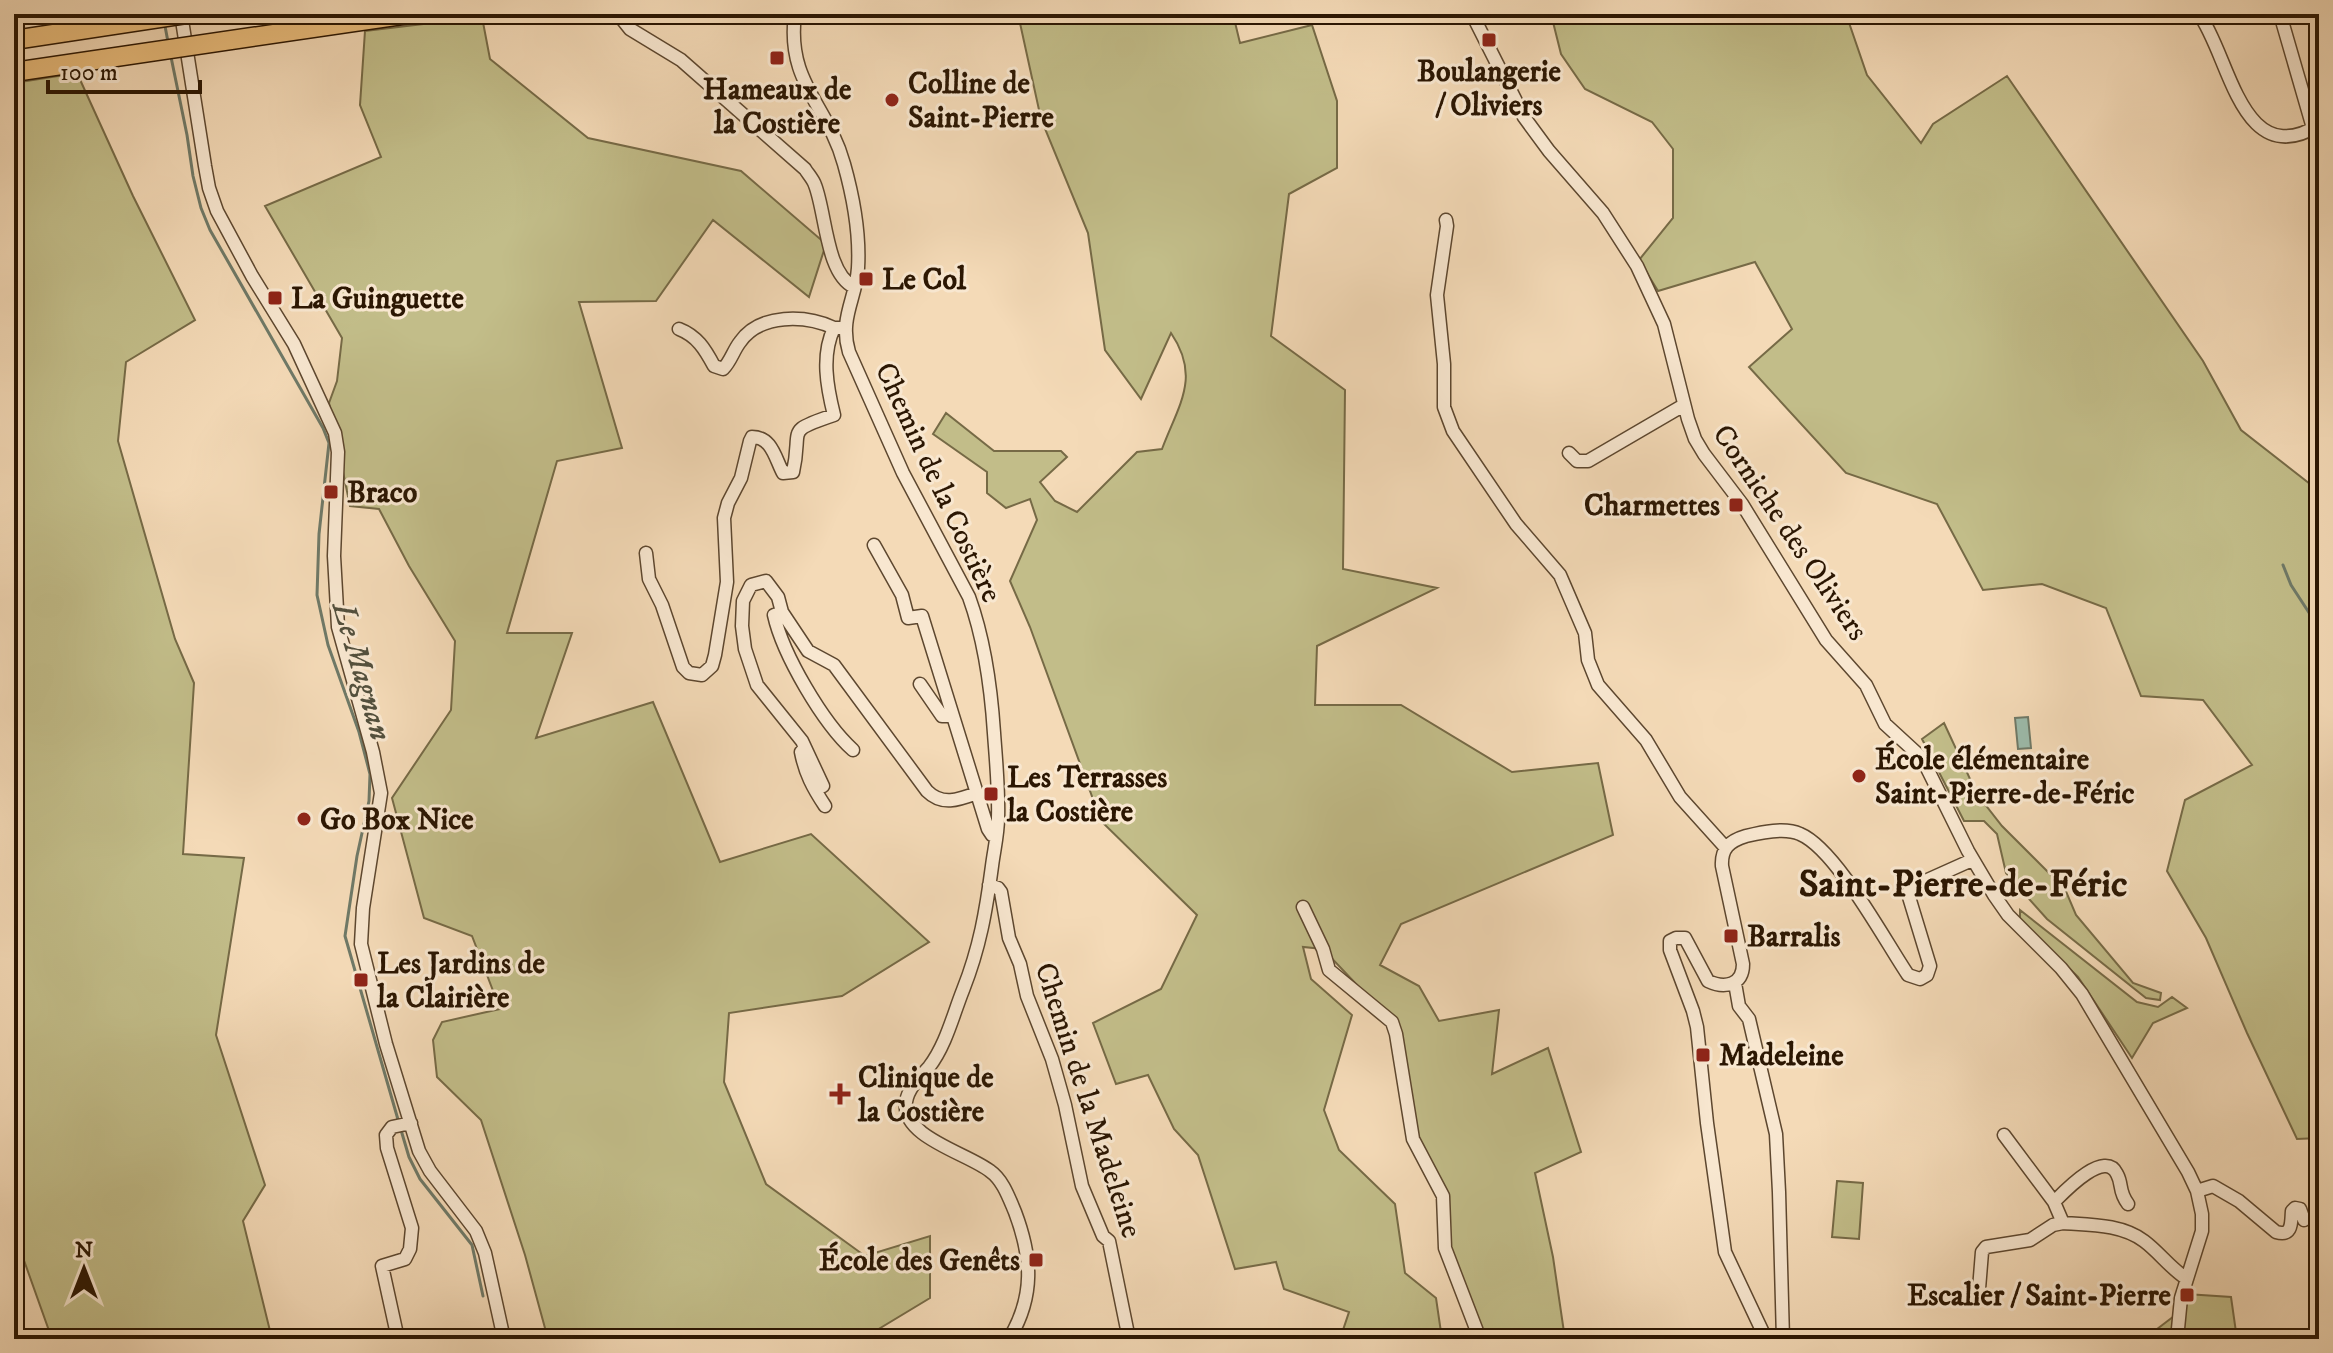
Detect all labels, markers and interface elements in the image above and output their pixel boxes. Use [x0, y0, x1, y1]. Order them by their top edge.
marker: Boulangerie / Oliviers [1480, 31, 1498, 49]
scale bar [48, 44, 200, 94]
marker: Hameaux de la Costière [768, 49, 786, 67]
place label: Boulangerie / Oliviers [1417, 54, 1561, 125]
text: 100 m [60, 58, 118, 88]
place label: Colline de Saint-Pierre [908, 66, 1054, 137]
place label: Hameaux de la Costière [703, 72, 852, 143]
marker: Colline de Saint-Pierre [883, 91, 901, 109]
place label: Le Col [882, 262, 967, 299]
marker: Le Col [857, 270, 875, 288]
place label: La Guinguette [291, 281, 464, 318]
marker: La Guinguette [266, 289, 284, 307]
street label: Chemin de la Costière [866, 357, 1009, 608]
street label: Corniche des Oliviers [1704, 418, 1876, 648]
place label: Braco [347, 475, 417, 512]
marker: Braco [322, 483, 340, 501]
place label: Charmettes [1584, 488, 1720, 525]
marker: Charmettes [1727, 496, 1745, 514]
water label: Le Magnan [322, 596, 400, 745]
place label: École élémentaire Saint-Pierre-de-Féric [1875, 740, 2135, 813]
place label: Les Terrasses la Costière [1006, 760, 1167, 831]
marker: École élémentaire Saint-Pierre-de-Féric [1850, 767, 1868, 785]
marker: Les Terrasses la Costière [982, 785, 1000, 803]
place label: Go Box Nice [320, 802, 474, 839]
marker: Go Box Nice [295, 810, 313, 828]
district label: Saint-Pierre-de-Féric [1799, 861, 2127, 909]
place label: Barralis [1747, 919, 1841, 956]
marker: Barralis [1722, 927, 1740, 945]
place label: Les Jardins de la Clairière [376, 946, 545, 1017]
street label: Chemin de la Madeleine [1026, 958, 1150, 1243]
marker: Les Jardins de la Clairière [352, 971, 370, 989]
place label: Madeleine [1719, 1038, 1844, 1075]
marker: Madeleine [1694, 1046, 1712, 1064]
place label: Clinique de la Costière [857, 1060, 994, 1131]
marker: Clinique de la Costière [829, 1083, 851, 1105]
north arrow [44, 1229, 124, 1309]
text: N [75, 1237, 93, 1264]
place label: École des Genêts [819, 1241, 1020, 1280]
marker: École des Genêts [1027, 1251, 1045, 1269]
place label: Escalier / Saint-Pierre [1907, 1278, 2172, 1315]
marker: Escalier / Saint-Pierre [2178, 1286, 2196, 1304]

